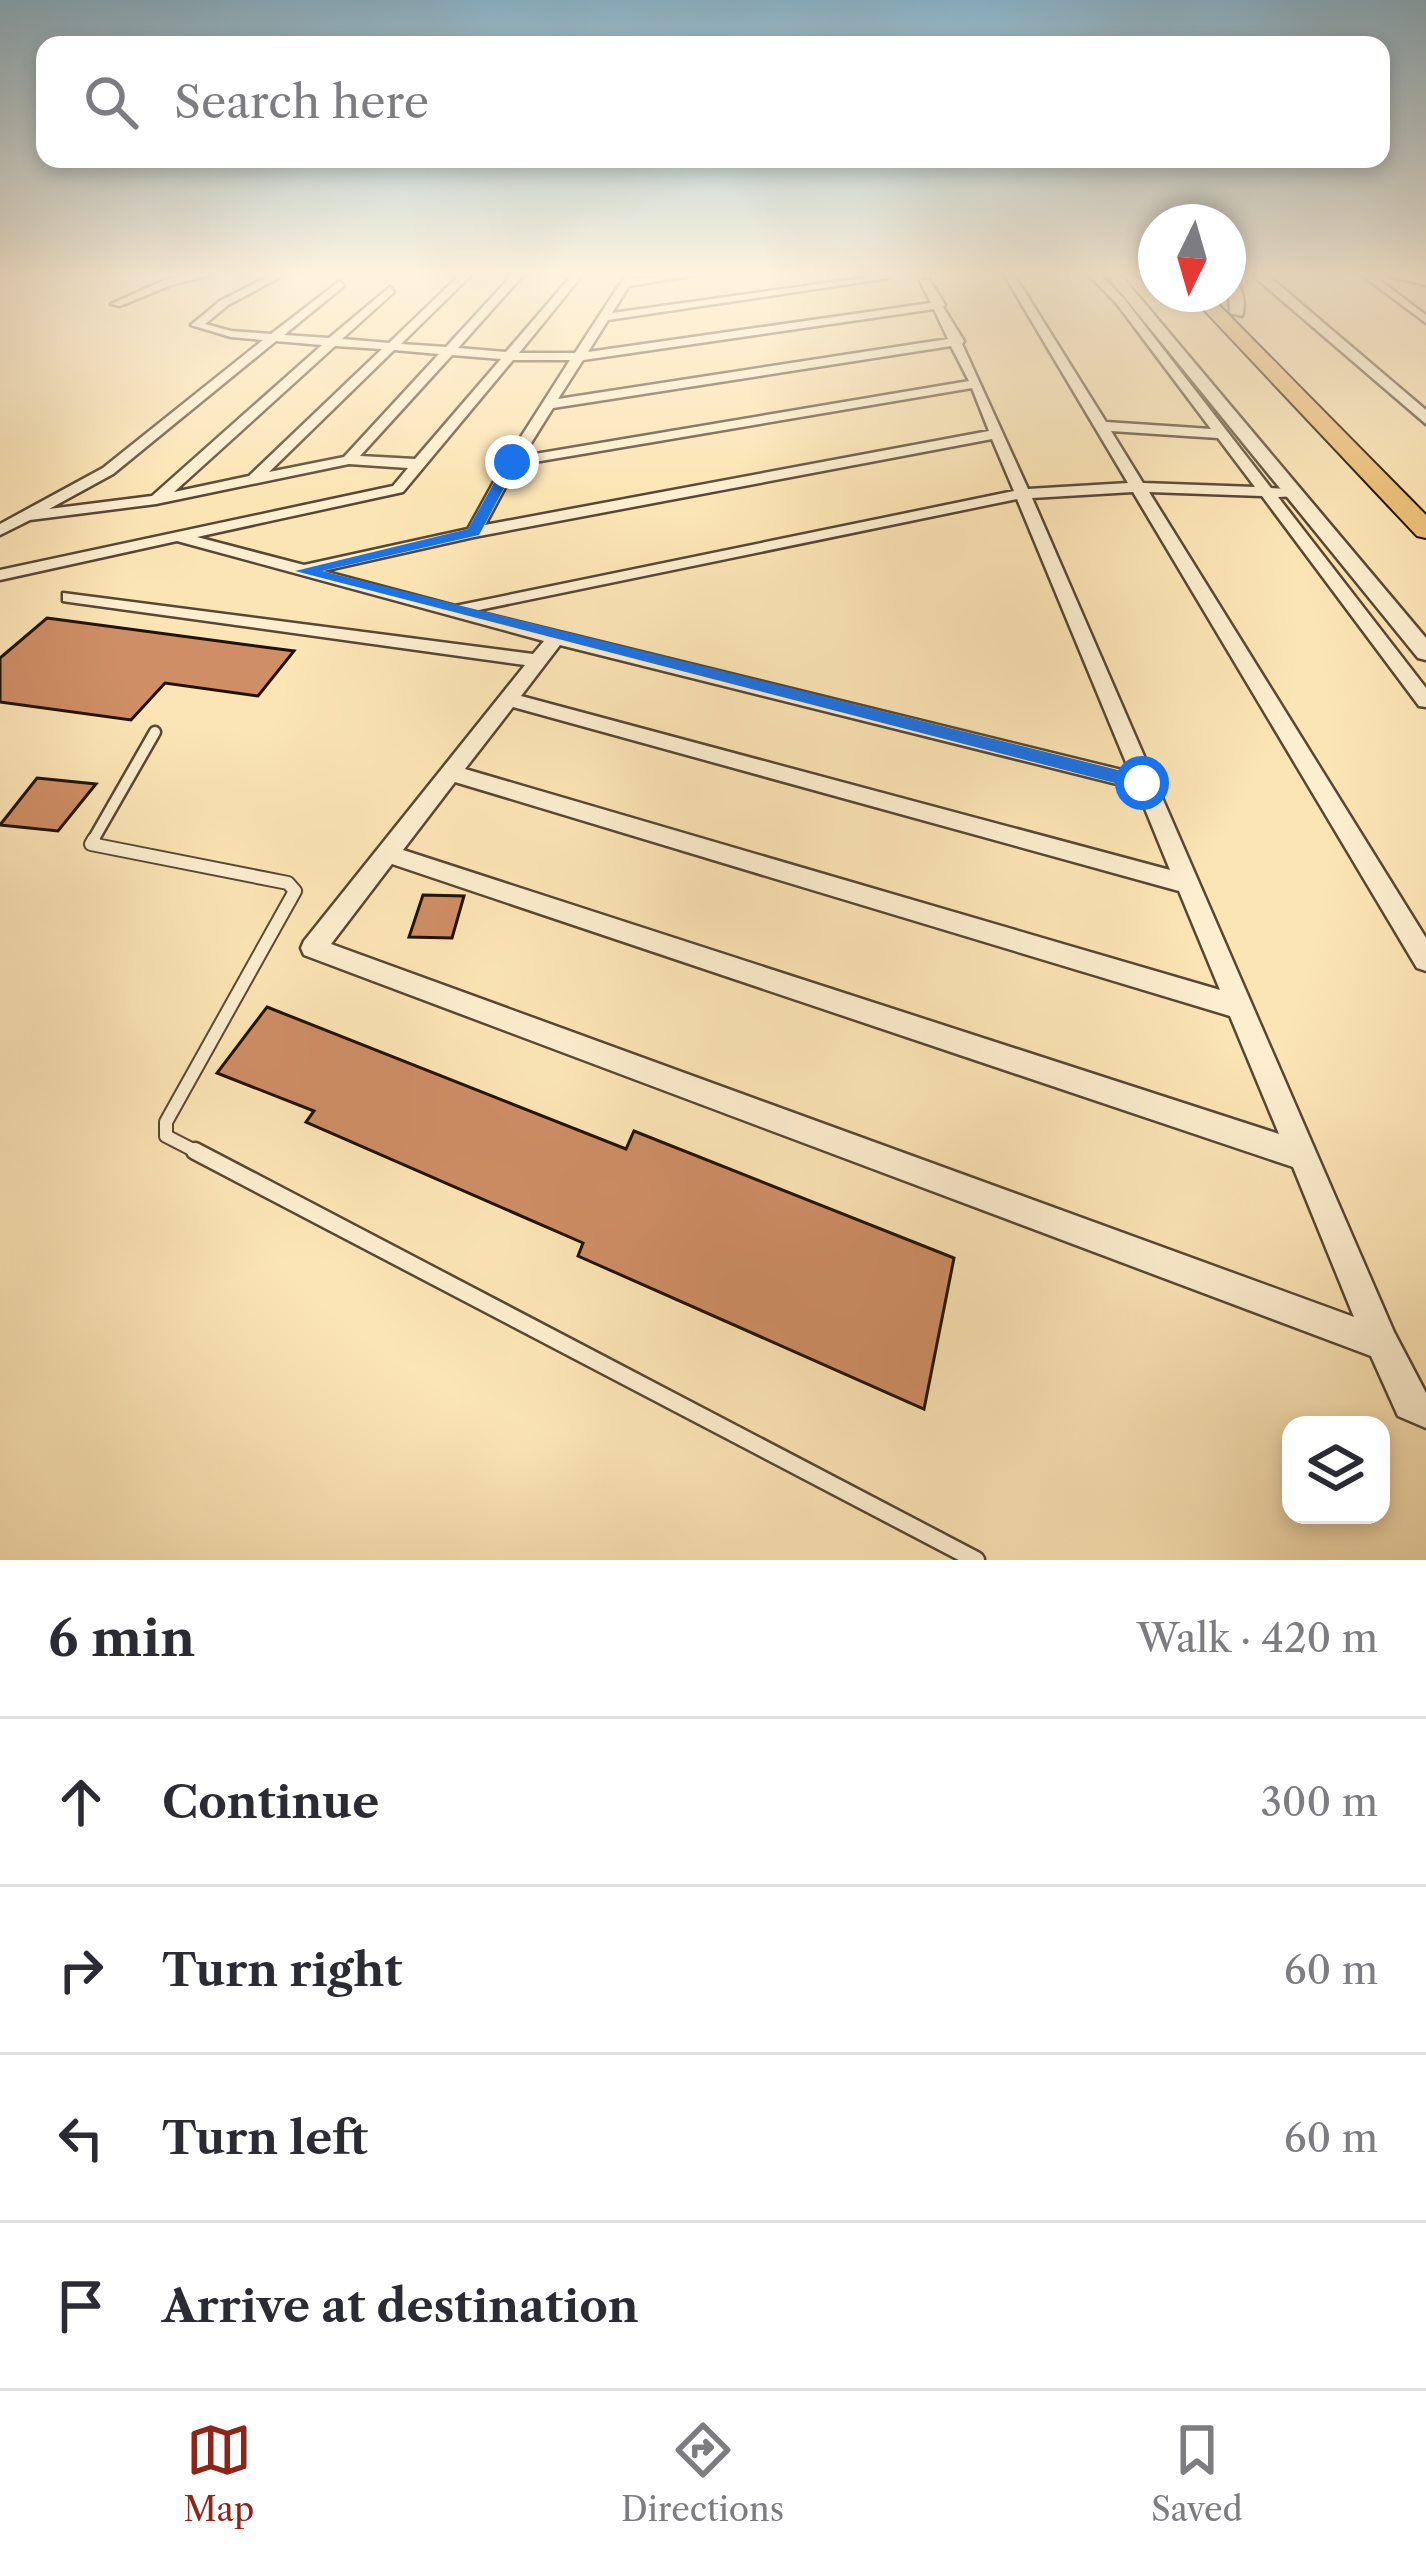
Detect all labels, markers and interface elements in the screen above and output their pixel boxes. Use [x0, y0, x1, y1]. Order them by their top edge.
search box [36, 36, 1390, 168]
icon: search [78, 69, 144, 135]
text: Search here [174, 74, 429, 130]
north arrow [1138, 204, 1246, 312]
route end [485, 435, 539, 489]
route start [1115, 756, 1169, 810]
map controls [1282, 1416, 1390, 1524]
button: layers [1282, 1416, 1390, 1524]
text: 6 min [48, 1607, 195, 1669]
text: Walk · 420 m [1137, 1614, 1378, 1662]
icon: ahead [48, 1769, 114, 1835]
text: Continue [162, 1774, 379, 1830]
text: 300 m [1260, 1778, 1378, 1826]
icon: right [48, 1937, 114, 2003]
text: Turn right [162, 1942, 402, 1998]
text: 60 m [1284, 1946, 1378, 1994]
icon: left [48, 2105, 114, 2171]
text: Turn left [162, 2110, 368, 2166]
text: 60 m [1284, 2114, 1378, 2162]
icon: arrive [48, 2273, 114, 2339]
text: Arrive at destination [162, 2278, 639, 2334]
tab: Map [183, 2417, 254, 2530]
tab: Directions [621, 2417, 784, 2530]
tab: Saved [1151, 2417, 1243, 2530]

